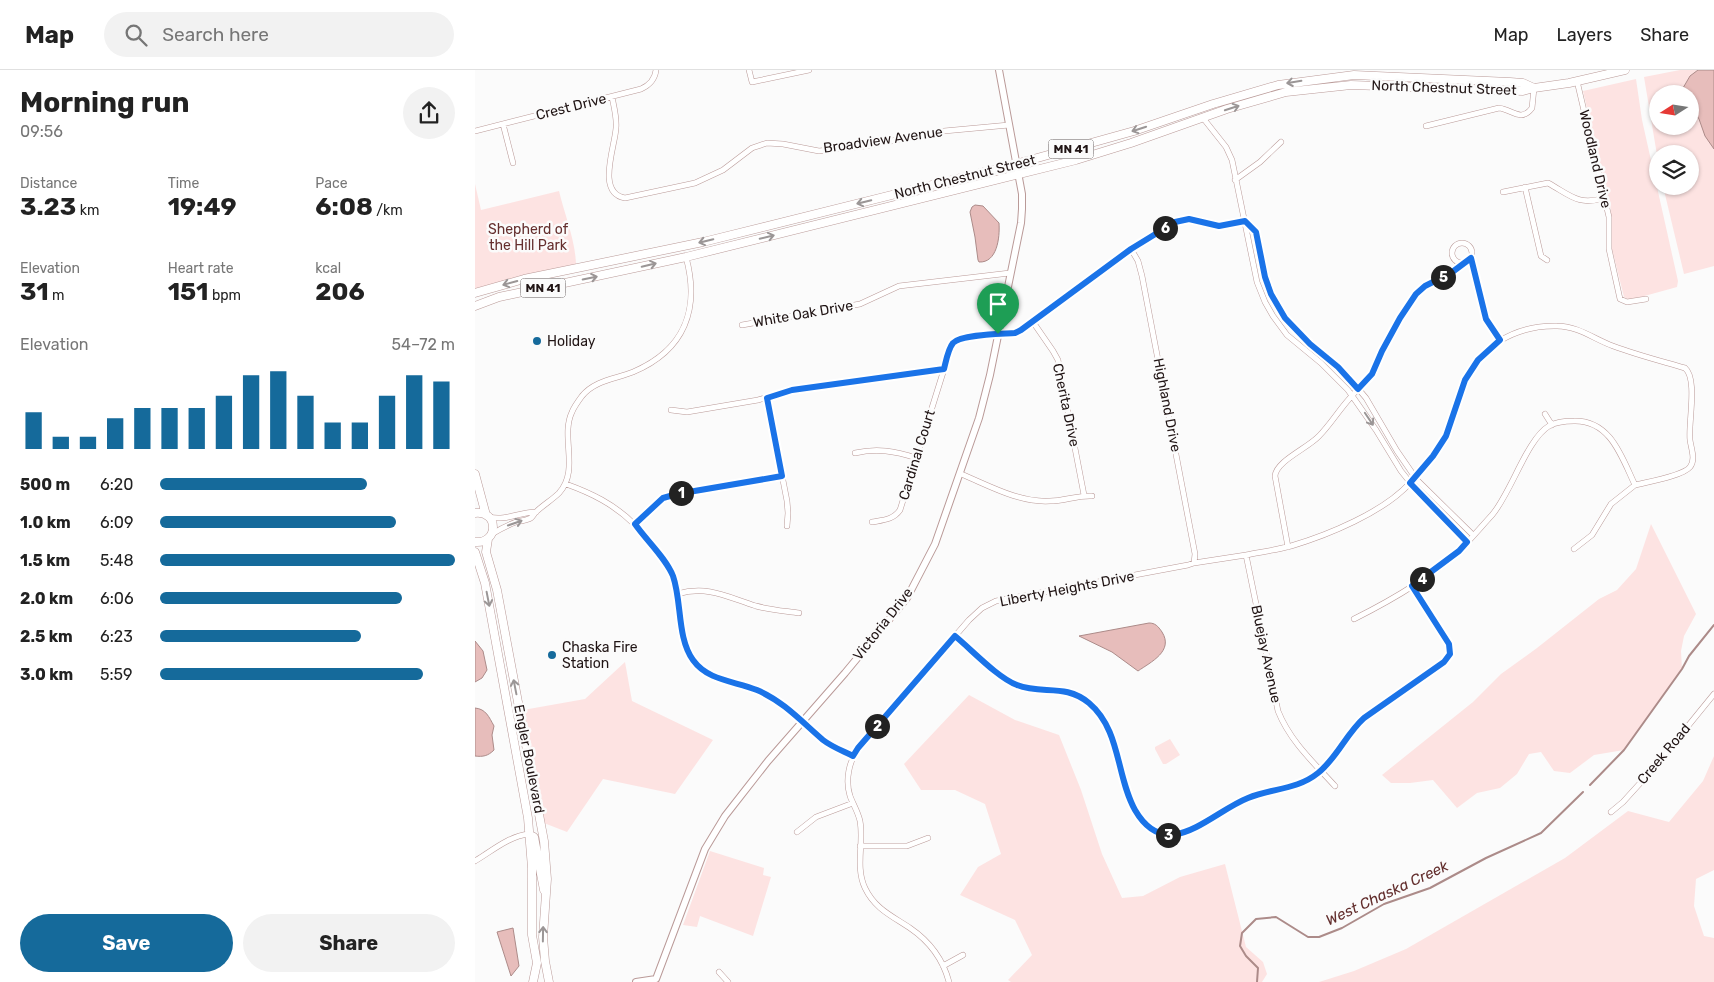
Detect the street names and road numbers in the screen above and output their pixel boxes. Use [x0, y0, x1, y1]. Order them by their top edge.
street label: North Chestnut Street [1371, 77, 1517, 99]
street label: Crest Drive [534, 90, 608, 124]
street label: Woodland Drive [1575, 108, 1615, 210]
street label: Broadview Avenue [822, 123, 944, 157]
road number: MN 41 [1049, 140, 1093, 158]
street label: North Chestnut Street [893, 151, 1038, 203]
road number: MN 41 [521, 278, 565, 298]
street label: White Oak Drive [752, 297, 855, 331]
street label: Highland Drive [1150, 357, 1184, 454]
street label: Cherita Drive [1049, 362, 1083, 448]
street label: Cardinal Court [895, 407, 939, 502]
street label: Liberty Heights Drive [998, 568, 1136, 610]
street label: Victoria Drive [849, 584, 917, 664]
street label: Bluejay Avenue [1247, 604, 1285, 705]
street label: Engler Boulevard [510, 703, 548, 815]
street label: Creek Road [1634, 720, 1694, 788]

